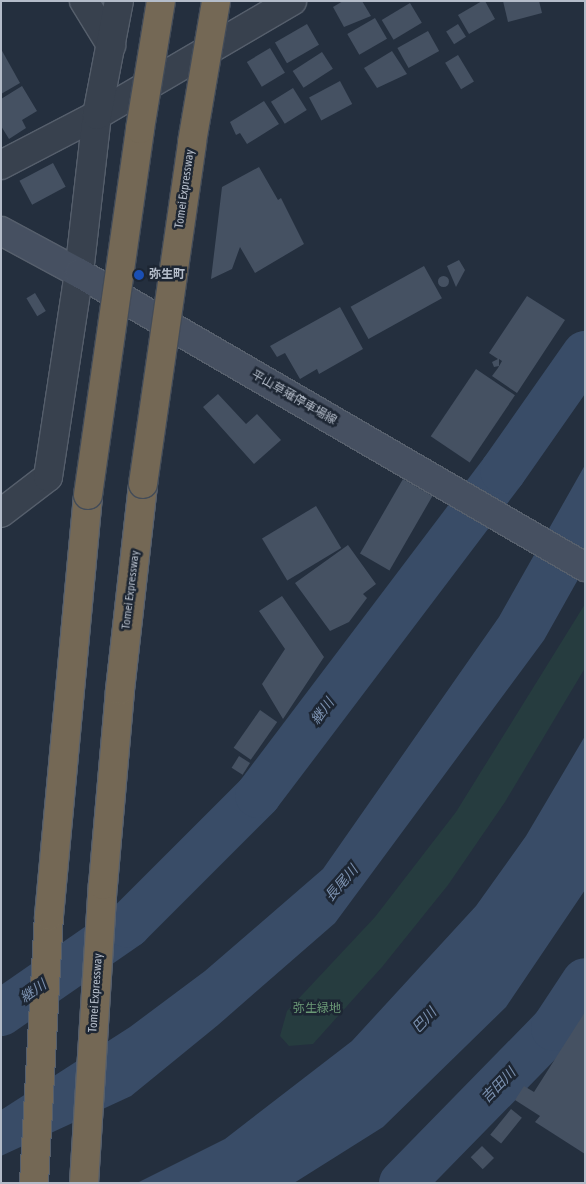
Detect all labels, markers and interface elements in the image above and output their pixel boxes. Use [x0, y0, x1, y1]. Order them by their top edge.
street label: Tomei Expressway [172, 149, 198, 229]
place label: 弥生町 [149, 268, 185, 282]
marker: 弥生町 [133, 269, 145, 281]
street label: 平山草薙停車場線 [249, 368, 339, 428]
street label: Tomei Expressway [119, 550, 143, 630]
water label: 継川 [307, 695, 337, 727]
water label: 長尾川 [321, 862, 361, 904]
street label: Tomei Expressway [86, 953, 106, 1033]
water label: 継川 [17, 976, 49, 1006]
park label: 弥生緑地 [293, 1002, 341, 1016]
water label: 巴川 [408, 1004, 440, 1036]
water label: 吉田川 [477, 1064, 519, 1106]

